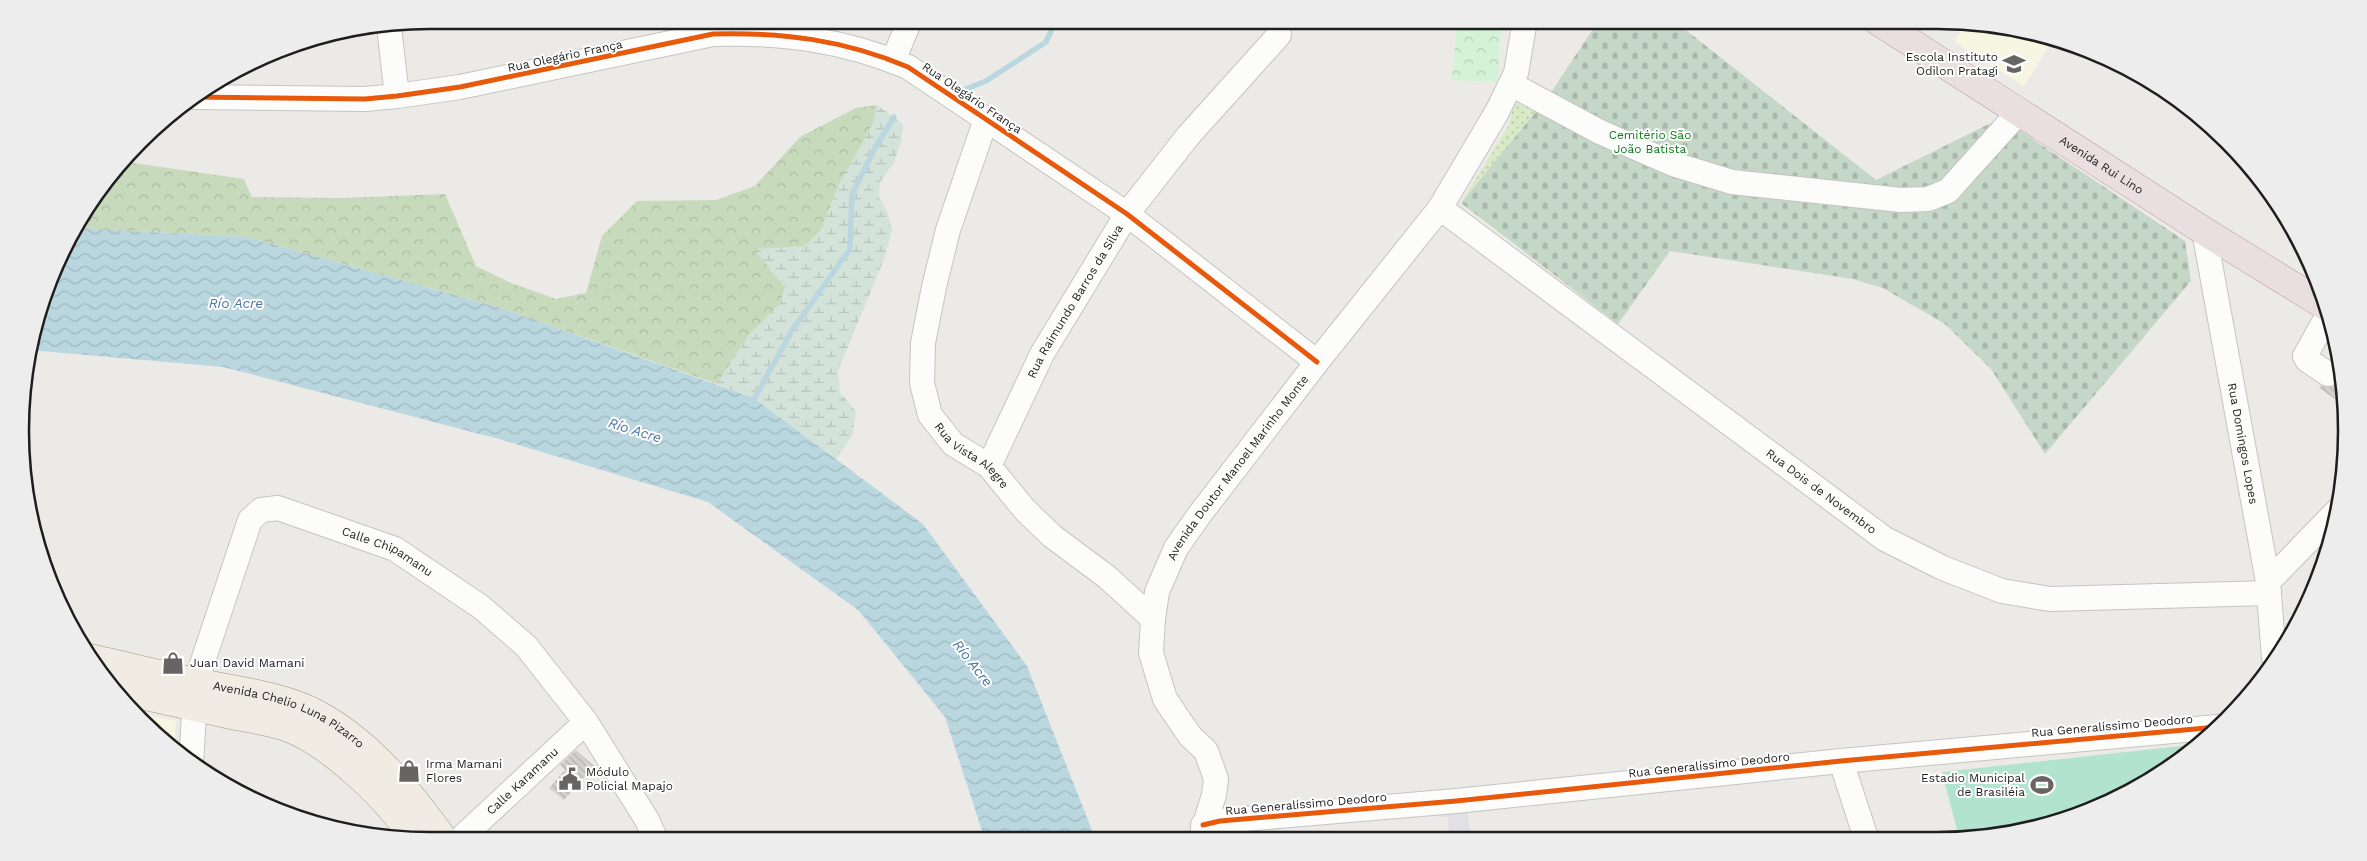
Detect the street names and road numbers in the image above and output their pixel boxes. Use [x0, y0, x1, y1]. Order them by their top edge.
street label: Rua Olegário França [506, 37, 624, 75]
street label: Rua Olegário França [919, 59, 1025, 137]
street label: Avenida Rui Lino [2057, 133, 2146, 197]
street label: Rua Raimundo Barros da Silva [1025, 222, 1126, 381]
street label: Avenida Doutor Manoel Marinho Monte [1165, 372, 1311, 562]
street label: Rua Domingos Lopes [2225, 382, 2261, 505]
street label: Rua Vista Alegre [932, 420, 1012, 491]
street label: Rua Dois de Novembro [1763, 446, 1879, 537]
street label: Calle Chipamanu [340, 524, 435, 579]
street label: Avenida Chelio Luna Pizarro [212, 679, 367, 751]
street label: Rua Generalíssimo Deodoro [2031, 712, 2193, 740]
street label: Calle Karamanu [484, 744, 561, 818]
street label: Rua Generalíssimo Deodoro [1628, 750, 1790, 780]
street label: Rua Generalíssimo Deodoro [1225, 790, 1387, 818]

